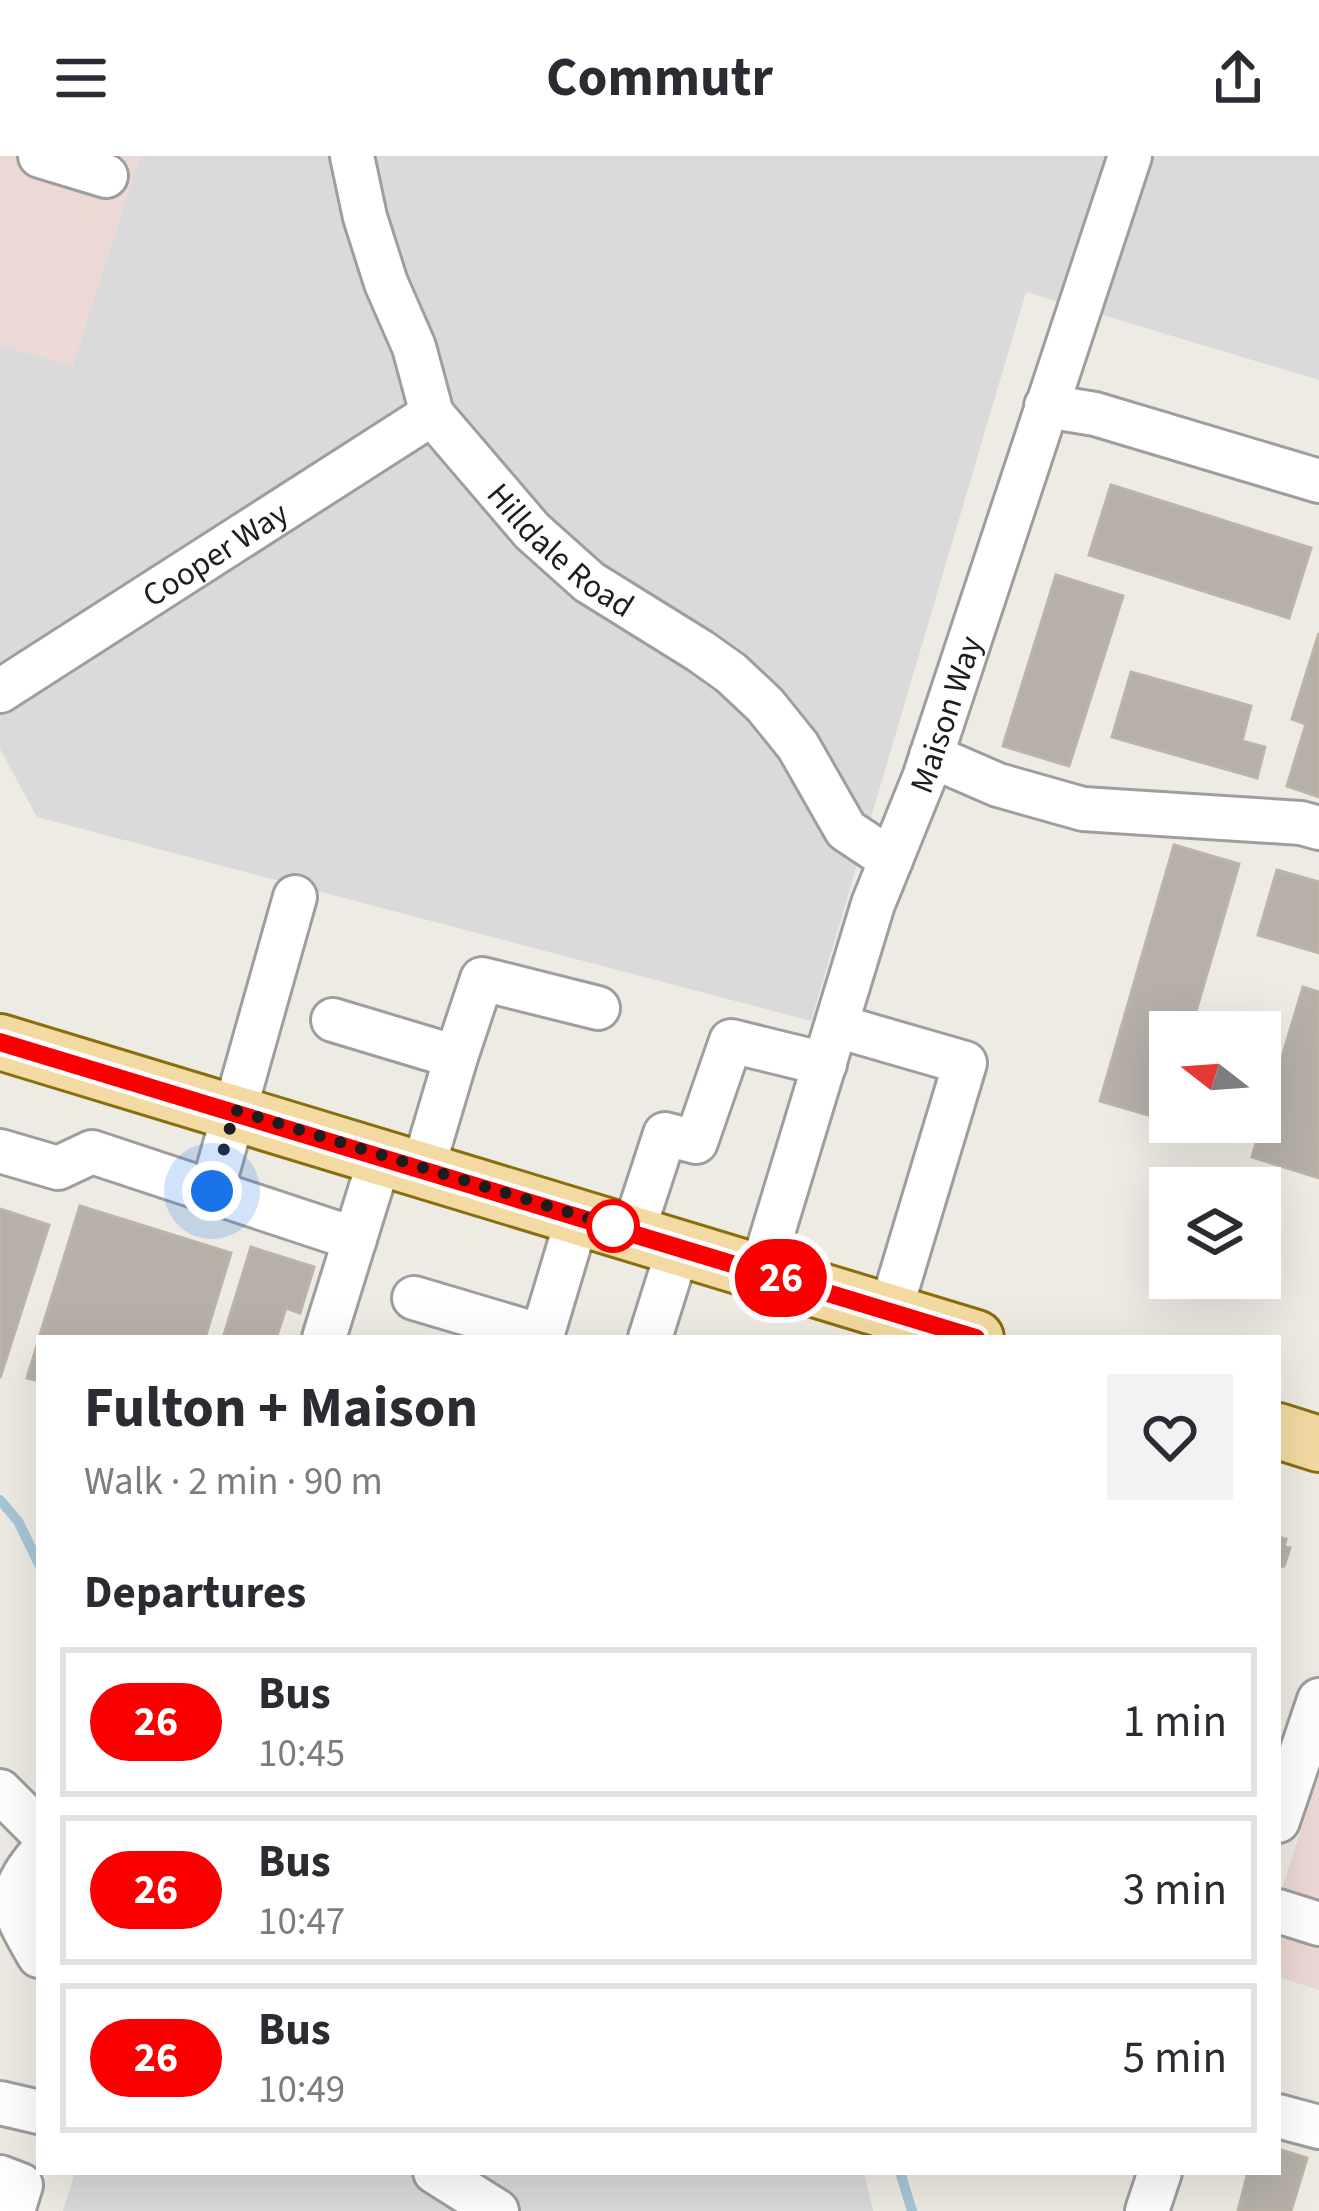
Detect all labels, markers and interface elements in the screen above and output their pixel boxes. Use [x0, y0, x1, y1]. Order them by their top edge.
text: Commutr [546, 40, 773, 117]
icon: menu [48, 45, 114, 111]
icon: share [1205, 45, 1271, 111]
street label: Hilldale Road [476, 473, 643, 629]
street label: Cooper Way [133, 490, 298, 619]
street label: Maison Way [898, 629, 995, 800]
north arrow [1149, 1011, 1281, 1143]
map controls [1149, 1011, 1281, 1299]
your location [182, 1161, 242, 1221]
button: layers [1149, 1167, 1281, 1299]
unlabelled marker [588, 1201, 638, 1251]
line badge: 26 [727, 1239, 835, 1317]
text: 26 [759, 1248, 803, 1308]
text: Fulton + Maison [84, 1368, 478, 1449]
button: heart [1107, 1374, 1233, 1500]
text: Walk · 2 min · 90 m [84, 1454, 383, 1510]
text: Departures [84, 1561, 306, 1625]
text: Bus [258, 1662, 331, 1726]
text: 1 min [1123, 1690, 1227, 1754]
text: 26 [134, 1692, 178, 1752]
text: 10:45 [258, 1726, 345, 1782]
text: Bus [258, 1830, 331, 1894]
text: 3 min [1123, 1858, 1227, 1922]
text: 26 [134, 1860, 178, 1920]
text: 10:47 [258, 1894, 345, 1950]
text: Bus [258, 1998, 331, 2062]
text: 5 min [1123, 2026, 1227, 2090]
text: 26 [134, 2028, 178, 2088]
text: 10:49 [258, 2062, 345, 2118]

